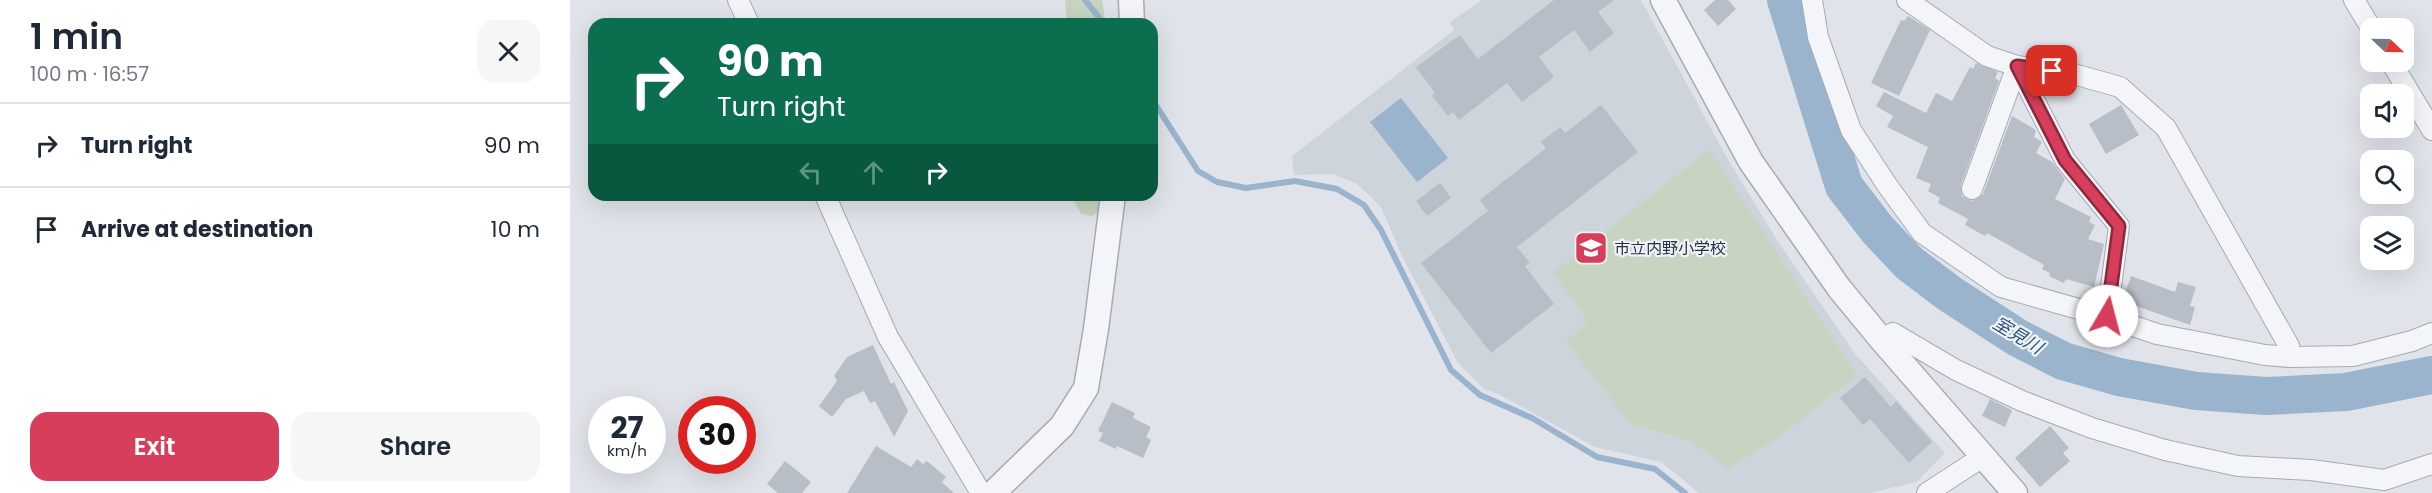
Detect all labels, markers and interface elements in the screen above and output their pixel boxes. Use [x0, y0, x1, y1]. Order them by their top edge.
text: 1 min [30, 11, 123, 62]
north arrow [2360, 18, 2414, 72]
map controls [2360, 18, 2414, 270]
button: close [477, 20, 540, 83]
text: 90 m [717, 32, 824, 91]
icon: right [618, 42, 696, 120]
pin [2026, 45, 2077, 96]
icon: arrive [2035, 54, 2068, 87]
text: 100 m · 16:57 [30, 60, 149, 88]
button: sound [2360, 84, 2414, 138]
text: Turn right [717, 88, 846, 125]
icon: right [30, 129, 63, 162]
text: Turn right [81, 130, 192, 161]
text: 90 m [484, 130, 540, 161]
button: search [2360, 150, 2414, 204]
icon: left [794, 156, 827, 189]
icon: ahead [857, 156, 890, 189]
icon: right [920, 156, 953, 189]
icon: arrive [30, 213, 63, 246]
text: Arrive at destination [81, 214, 313, 245]
text: 10 m [491, 214, 540, 245]
button: layers [2360, 216, 2414, 270]
school or university icon: 市立内野小学校 [1573, 230, 1609, 266]
place label: 市立内野小学校 [1614, 237, 1726, 260]
position arrow [2075, 284, 2139, 348]
water label: 室見川 [1988, 310, 2049, 361]
speed limit sign: 30 [678, 396, 756, 474]
text: 27 [610, 406, 644, 449]
button: Exit [30, 412, 279, 481]
button: Share [291, 412, 540, 481]
text: km/h [607, 440, 647, 461]

